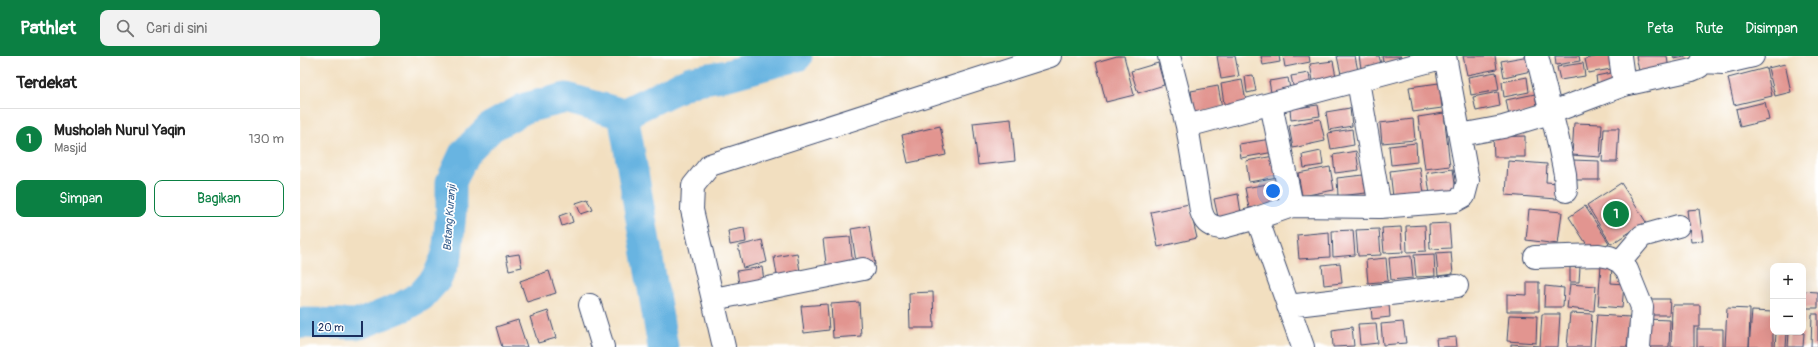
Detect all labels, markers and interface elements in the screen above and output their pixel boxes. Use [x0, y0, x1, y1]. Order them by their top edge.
search box [100, 10, 380, 46]
text: Pathlet [20, 16, 76, 40]
icon: search [114, 17, 136, 39]
text: Cari di sini [146, 19, 207, 38]
text: Peta [1647, 20, 1674, 37]
text: Rute [1696, 20, 1723, 37]
text: Disimpan [1745, 20, 1798, 37]
text: Terdekat [16, 72, 77, 93]
text: Musholah Nurul Yaqin [54, 121, 186, 140]
text: 1 [26, 131, 32, 147]
text: 130 m [248, 131, 284, 147]
text: Masjid [54, 140, 87, 156]
button: Simpan [16, 180, 146, 217]
button: Bagikan [154, 180, 284, 217]
your location [1263, 181, 1283, 201]
water label: Batang Kuranji [441, 183, 458, 251]
pin: 1 [1603, 199, 1629, 229]
map controls [1770, 263, 1806, 335]
button: + [1770, 263, 1806, 299]
button: − [1770, 299, 1806, 335]
scale bar [312, 319, 363, 338]
text: 20 m [318, 321, 344, 334]

